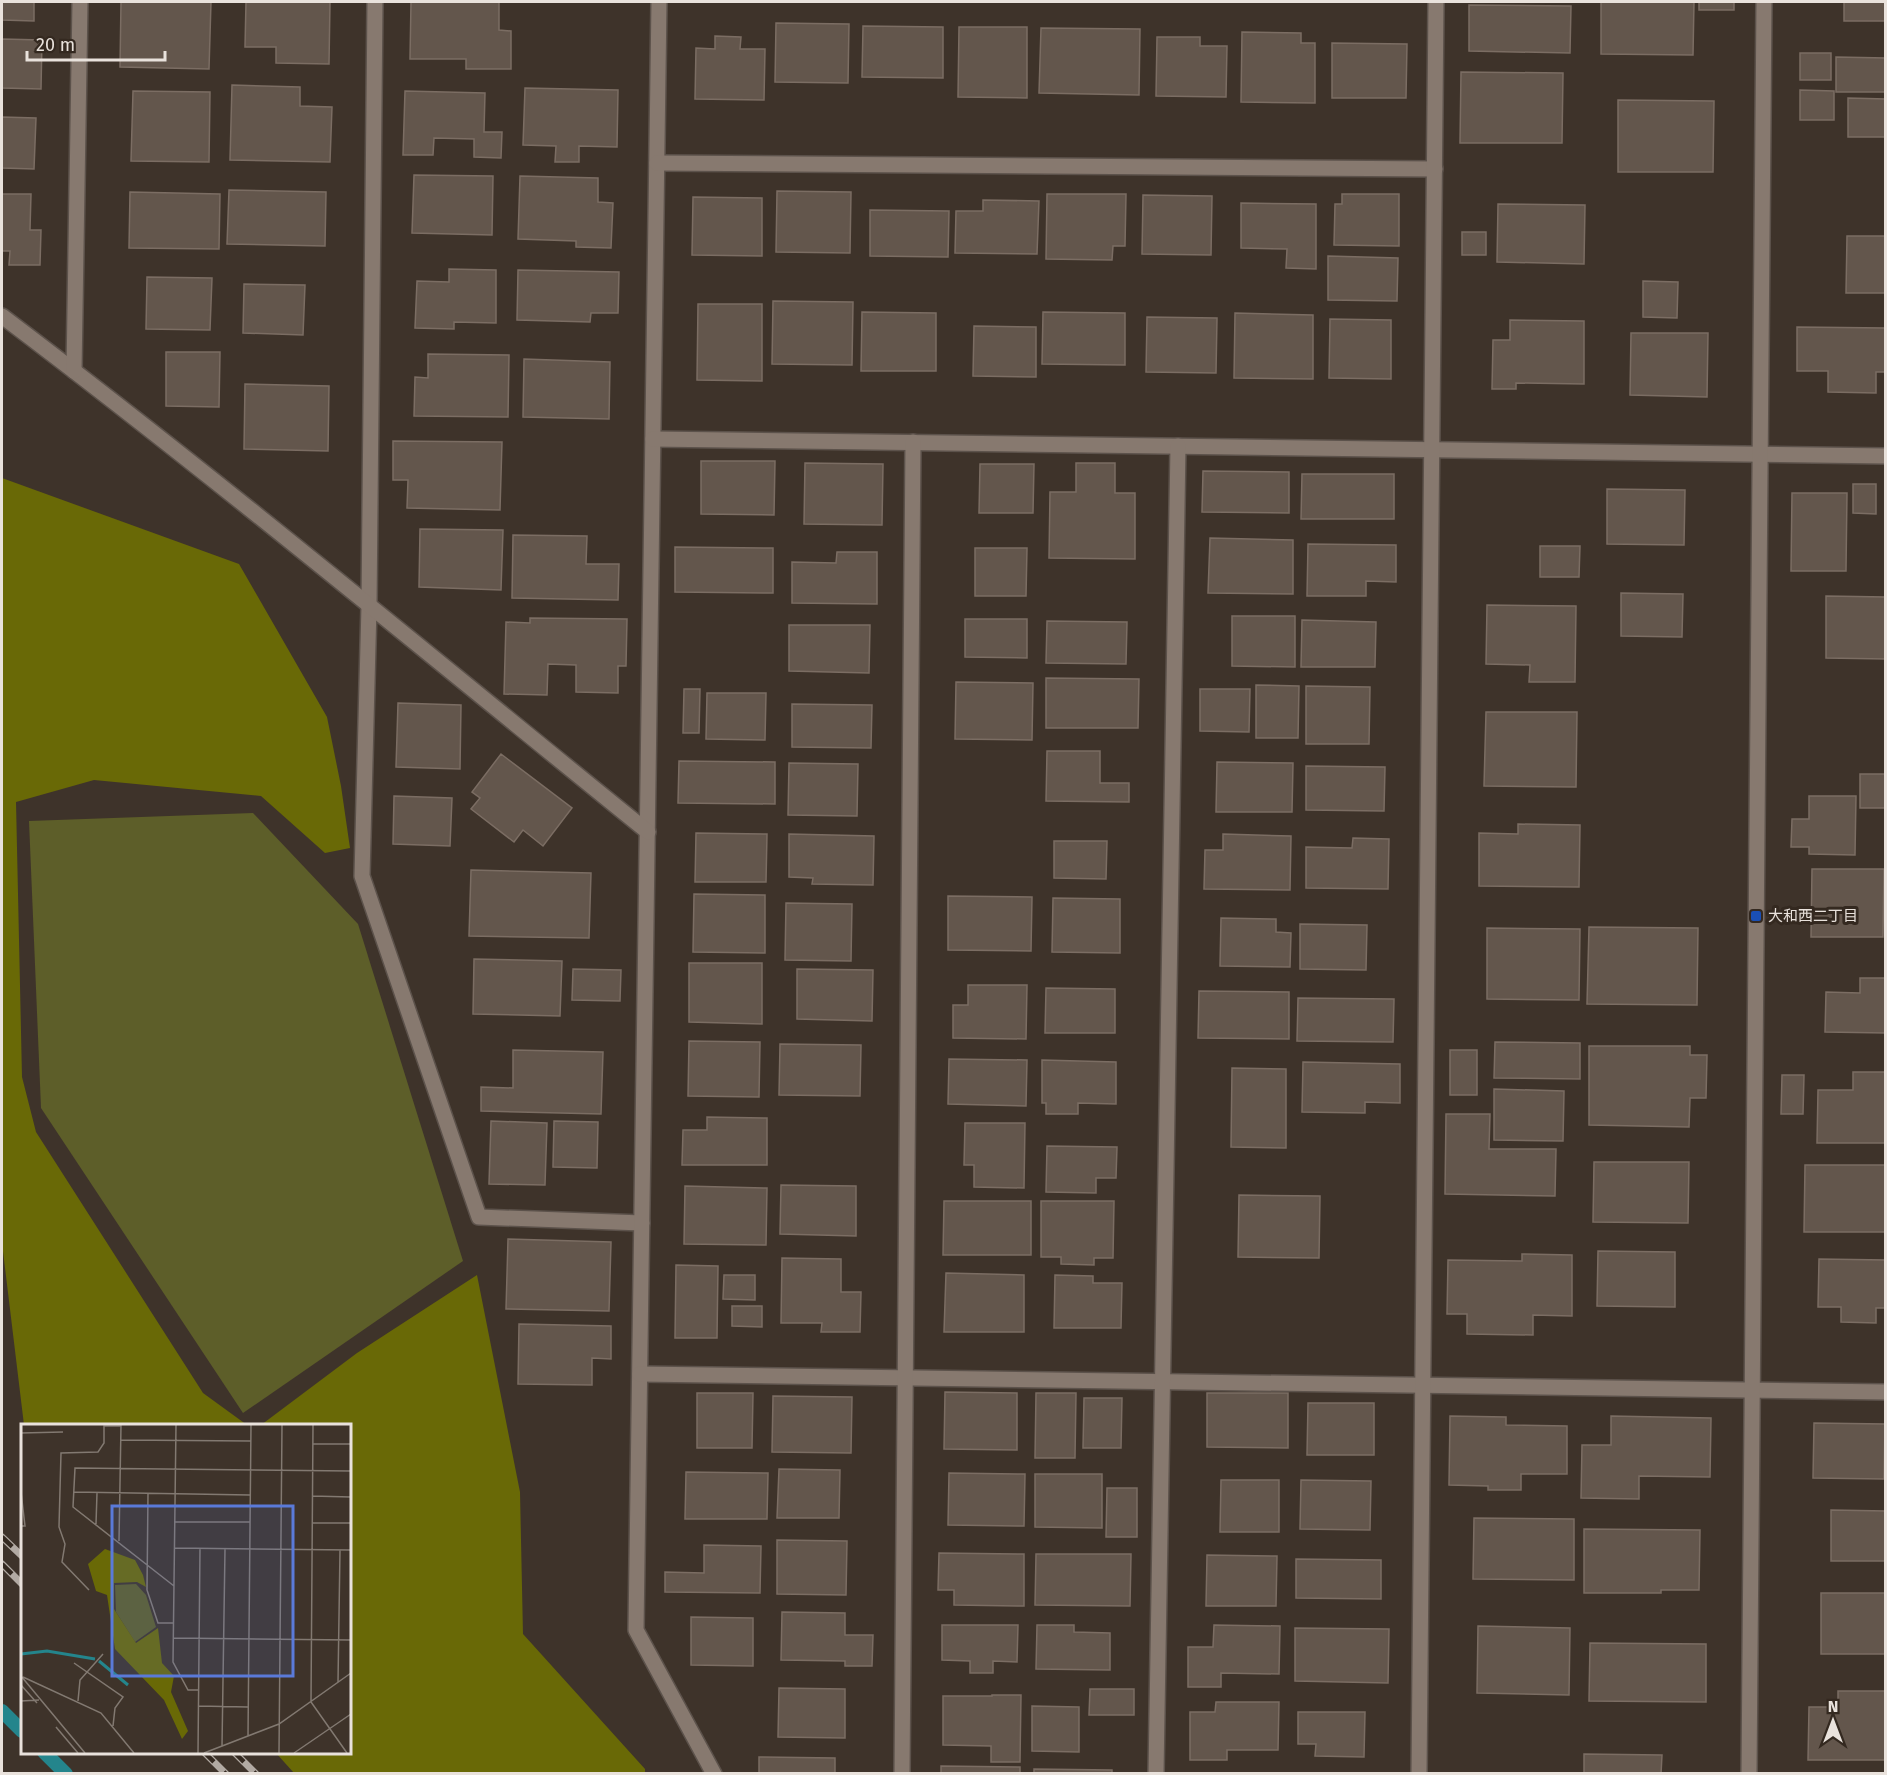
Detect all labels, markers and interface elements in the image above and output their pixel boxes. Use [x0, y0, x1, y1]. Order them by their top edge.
scale bar [27, 24, 165, 62]
text: 20 m [36, 34, 75, 56]
place label: 大和西二丁目 [1768, 907, 1858, 925]
marker: 大和西二丁目 [1749, 909, 1763, 923]
inset map [21, 1424, 351, 1754]
north arrow [1803, 1691, 1863, 1751]
text: N [1828, 1697, 1838, 1716]

